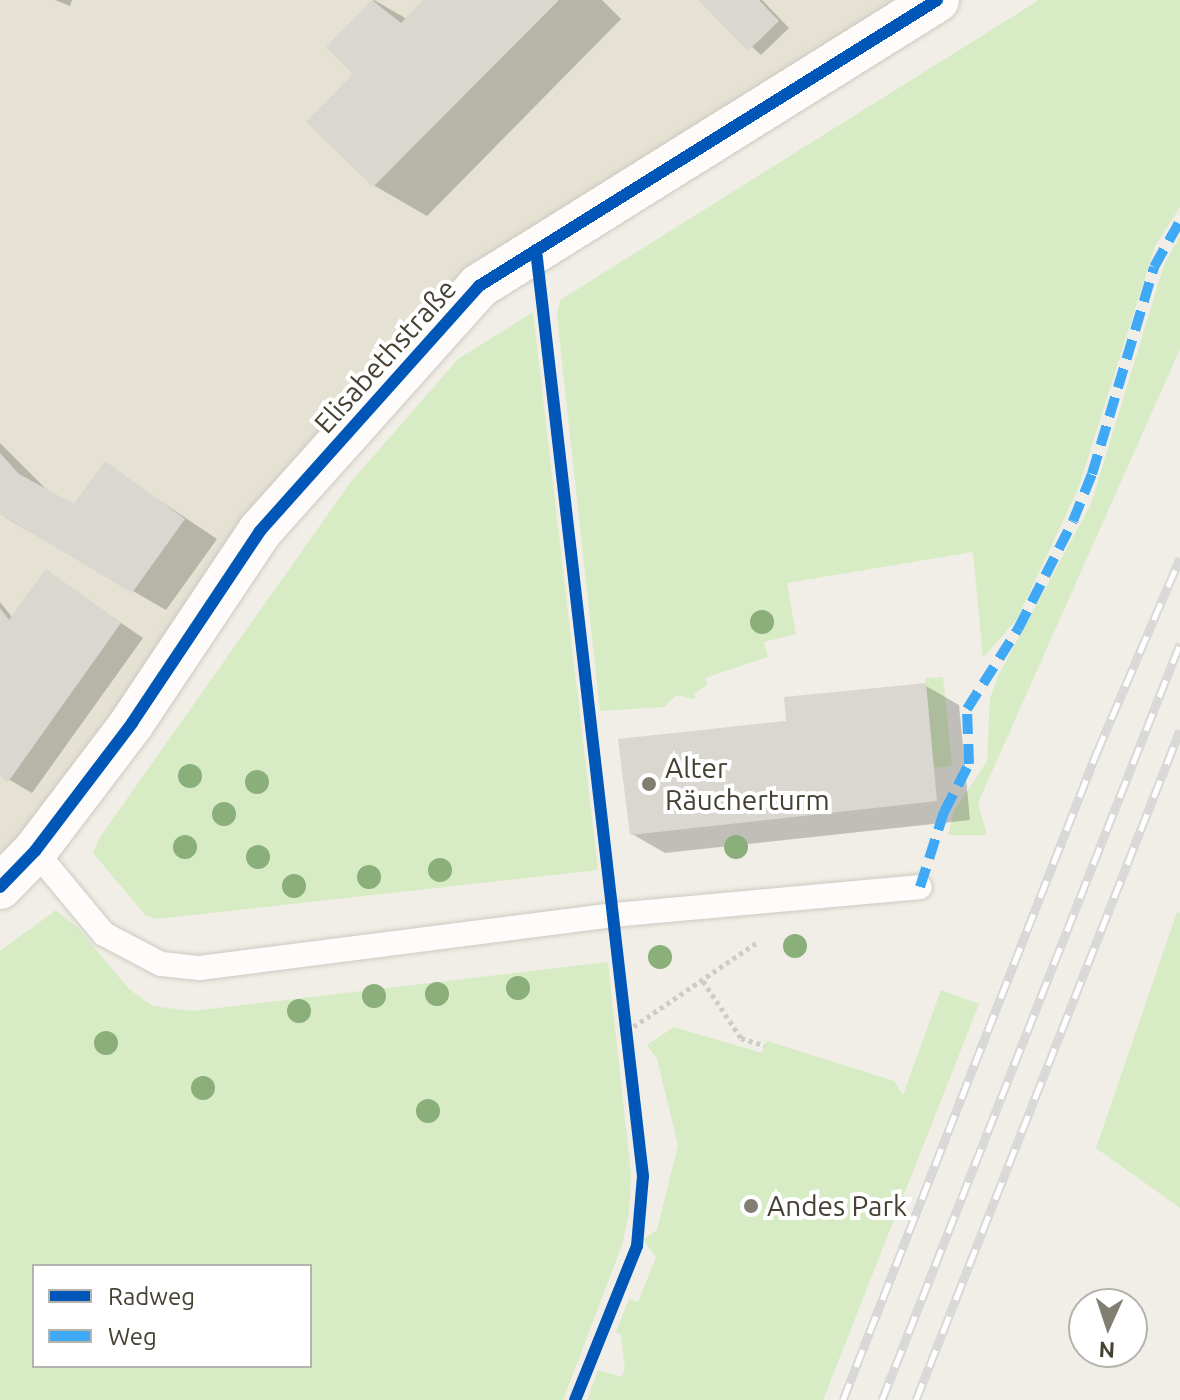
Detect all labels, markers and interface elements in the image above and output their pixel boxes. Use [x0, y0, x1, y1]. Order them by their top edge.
street label: Elisabethstraße [307, 272, 463, 440]
place label: Alter Räucherturm [665, 751, 830, 817]
marker: Alter Räucherturm [640, 775, 658, 793]
place label: Andes Park [767, 1189, 907, 1223]
marker: Andes Park [742, 1197, 760, 1215]
legend [32, 1264, 312, 1368]
text: Radweg [108, 1283, 195, 1310]
north arrow [1068, 1288, 1148, 1368]
text: Weg [108, 1323, 157, 1350]
text: N [1098, 1338, 1116, 1363]

